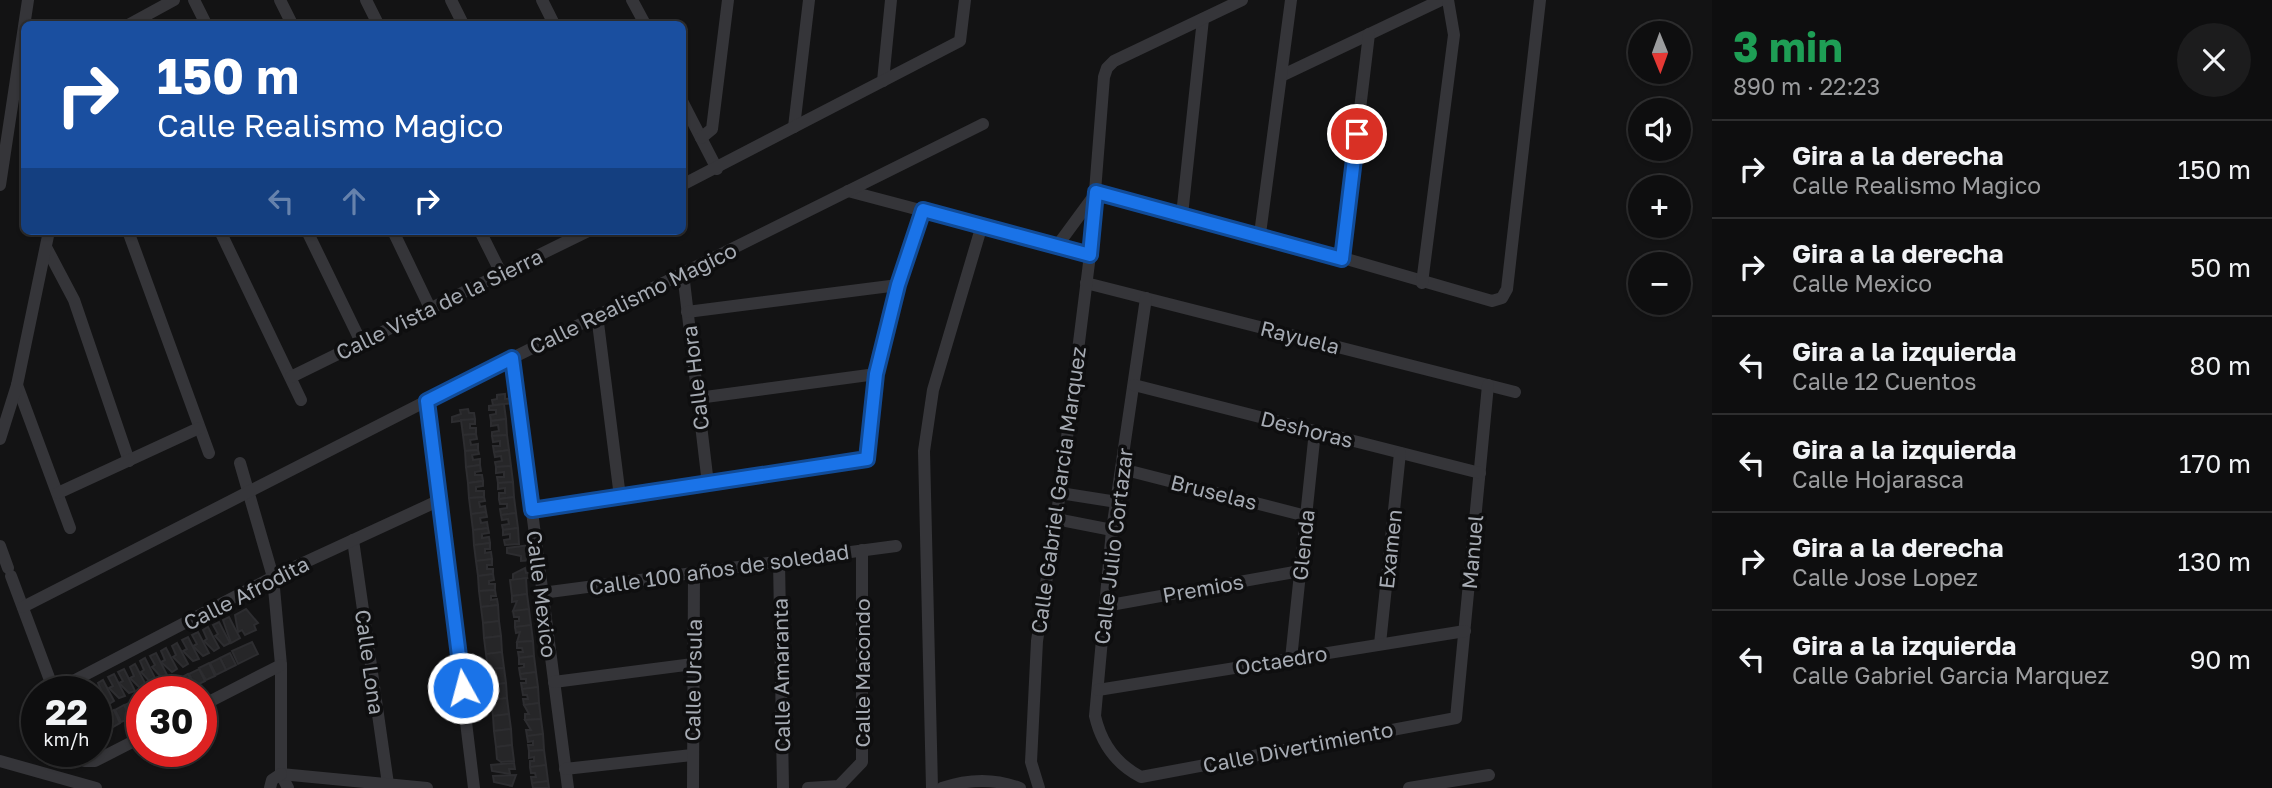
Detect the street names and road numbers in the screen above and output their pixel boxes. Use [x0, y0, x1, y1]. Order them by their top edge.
street label: Calle Realismo Magico [525, 236, 741, 360]
street label: Calle Vista de la Sierra [331, 243, 547, 365]
street label: Rayuela [1258, 315, 1342, 359]
street label: Calle Hora [676, 324, 714, 432]
street label: Calle Gabriel Garcia Marquez [1025, 345, 1091, 635]
street label: Deshoras [1258, 405, 1356, 453]
street label: Calle Julio Cortazar [1088, 446, 1138, 646]
street label: Bruselas [1168, 469, 1260, 515]
street label: Glenda [1286, 508, 1320, 582]
street label: Examen [1373, 508, 1407, 590]
street label: Manuel [1456, 514, 1488, 590]
street label: Calle Mexico [521, 529, 563, 659]
street label: Calle 100 años de soledad [587, 538, 851, 600]
street label: Calle Afrodita [179, 550, 313, 636]
street label: Premios [1160, 568, 1246, 608]
street label: Calle Amaranta [767, 598, 795, 752]
street label: Calle Macondo [849, 598, 875, 748]
street label: Calle Lona [350, 608, 390, 716]
street label: Calle Ursula [679, 618, 707, 742]
street label: Octaedro [1233, 640, 1329, 680]
street label: Calle Divertimiento [1201, 716, 1395, 778]

